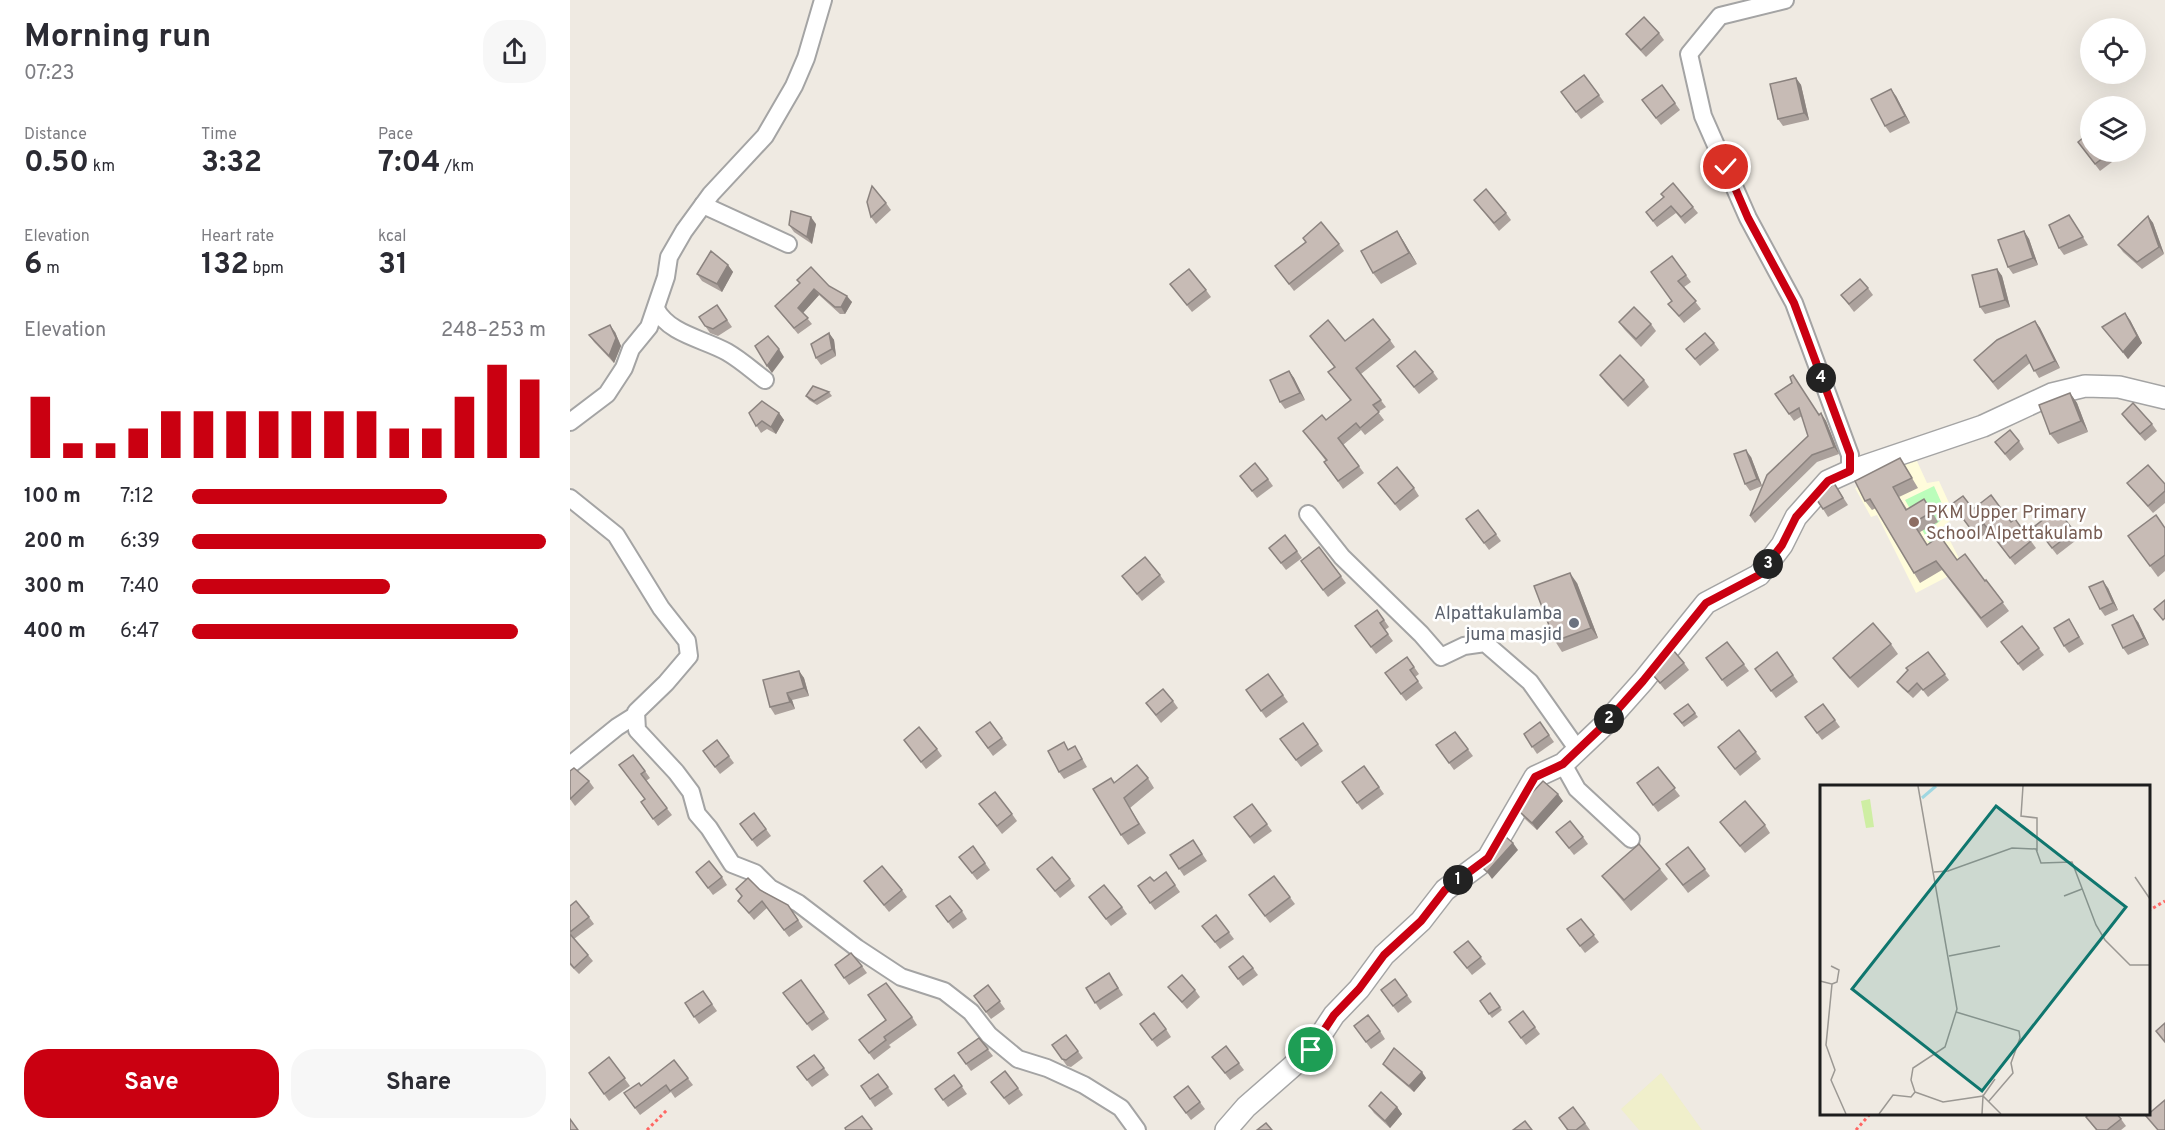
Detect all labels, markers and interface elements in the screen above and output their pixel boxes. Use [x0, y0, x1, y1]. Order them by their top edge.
text: Morning run [24, 17, 211, 59]
map controls [2080, 18, 2146, 162]
button: locate [2080, 18, 2146, 84]
button: share [483, 20, 546, 83]
text: 07:23 [24, 61, 75, 87]
button: layers [2080, 96, 2146, 162]
text: Distance [24, 125, 87, 145]
text: Time [201, 125, 237, 145]
text: Pace [378, 125, 413, 145]
pin [1700, 141, 1751, 192]
text: 0.50 [24, 145, 89, 182]
text: 3:32 [201, 145, 262, 182]
text: 7:04 [378, 145, 440, 182]
icon: check [1709, 150, 1742, 183]
text: km [89, 157, 115, 177]
text: /km [440, 157, 474, 177]
text: Elevation [24, 227, 90, 247]
text: Heart rate [201, 227, 274, 247]
text: kcal [378, 227, 406, 247]
text: 6 [24, 247, 42, 284]
text: 132 [201, 247, 249, 284]
text: 31 [378, 247, 408, 284]
text: m [42, 259, 60, 279]
text: bpm [249, 259, 284, 279]
text: Elevation [24, 318, 106, 344]
text: 248–253 m [441, 318, 546, 344]
pin: 4 [1806, 363, 1836, 393]
text: 4 [1816, 368, 1826, 388]
text: 100 m [24, 484, 81, 510]
text: 7:12 [120, 484, 154, 510]
place label: PKM Upper Primary School Alpettakulamb [1926, 502, 2103, 546]
marker: PKM Upper Primary School Alpettakulamb [1907, 515, 1921, 529]
text: 200 m [24, 529, 85, 555]
text: 6:39 [120, 529, 160, 555]
pin: 3 [1753, 549, 1783, 579]
text: 3 [1763, 554, 1773, 574]
text: 300 m [24, 574, 85, 600]
text: 7:40 [120, 574, 159, 600]
place label: Alpattakulamba juma masjid [1434, 603, 1562, 647]
marker: Alpattakulamba juma masjid [1567, 616, 1581, 630]
text: 400 m [24, 619, 86, 645]
text: 6:47 [120, 619, 159, 645]
pin: 2 [1594, 704, 1624, 734]
text: 2 [1604, 709, 1614, 729]
inset map [1820, 785, 2150, 1115]
pin: 1 [1443, 865, 1473, 895]
text: 1 [1455, 870, 1461, 890]
pin [1285, 1024, 1336, 1075]
icon: arrive [1294, 1033, 1327, 1066]
button: Save [24, 1049, 279, 1118]
button: Share [291, 1049, 546, 1118]

